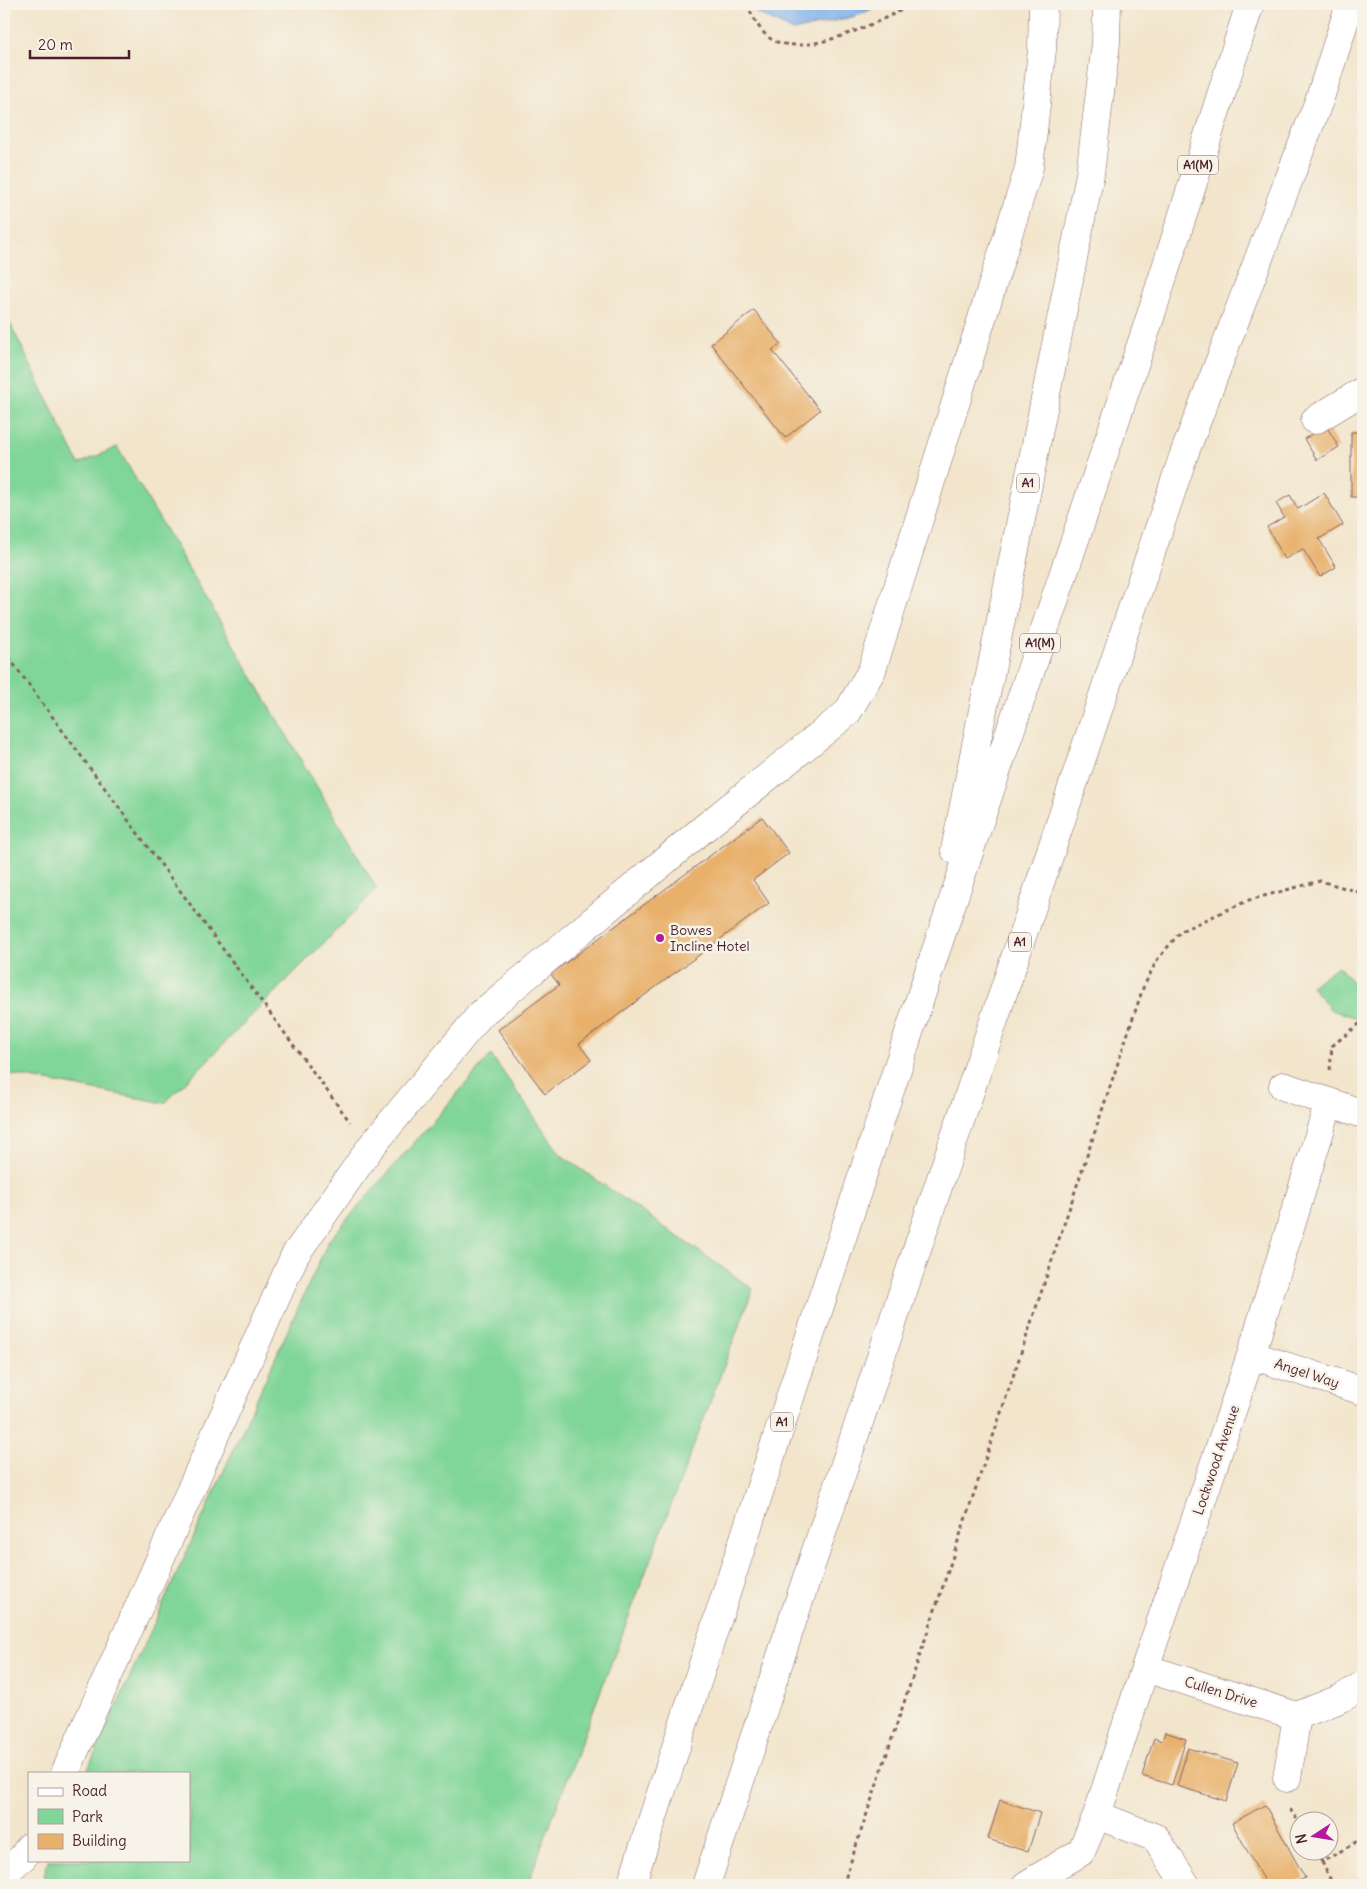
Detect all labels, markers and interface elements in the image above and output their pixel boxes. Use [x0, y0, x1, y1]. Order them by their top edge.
scale bar [30, 28, 129, 60]
text: 20 m [38, 35, 73, 54]
road number: A1(M) [1178, 156, 1218, 174]
road number: A1 [1017, 473, 1039, 492]
road number: A1(M) [1020, 634, 1060, 652]
place label: Bowes Incline Hotel [670, 921, 750, 955]
marker: Bowes Incline Hotel [654, 932, 666, 944]
road number: A1 [1009, 932, 1031, 952]
street label: Angel Way [1272, 1354, 1342, 1392]
street label: Lockwood Avenue [1189, 1403, 1243, 1517]
road number: A1 [771, 1412, 793, 1431]
street label: Cullen Drive [1182, 1672, 1260, 1712]
legend [28, 1772, 190, 1862]
text: Road [72, 1781, 107, 1800]
text: Park [72, 1807, 103, 1826]
north arrow [1290, 1812, 1340, 1862]
text: Building [72, 1831, 127, 1850]
text: N [1291, 1832, 1311, 1845]

